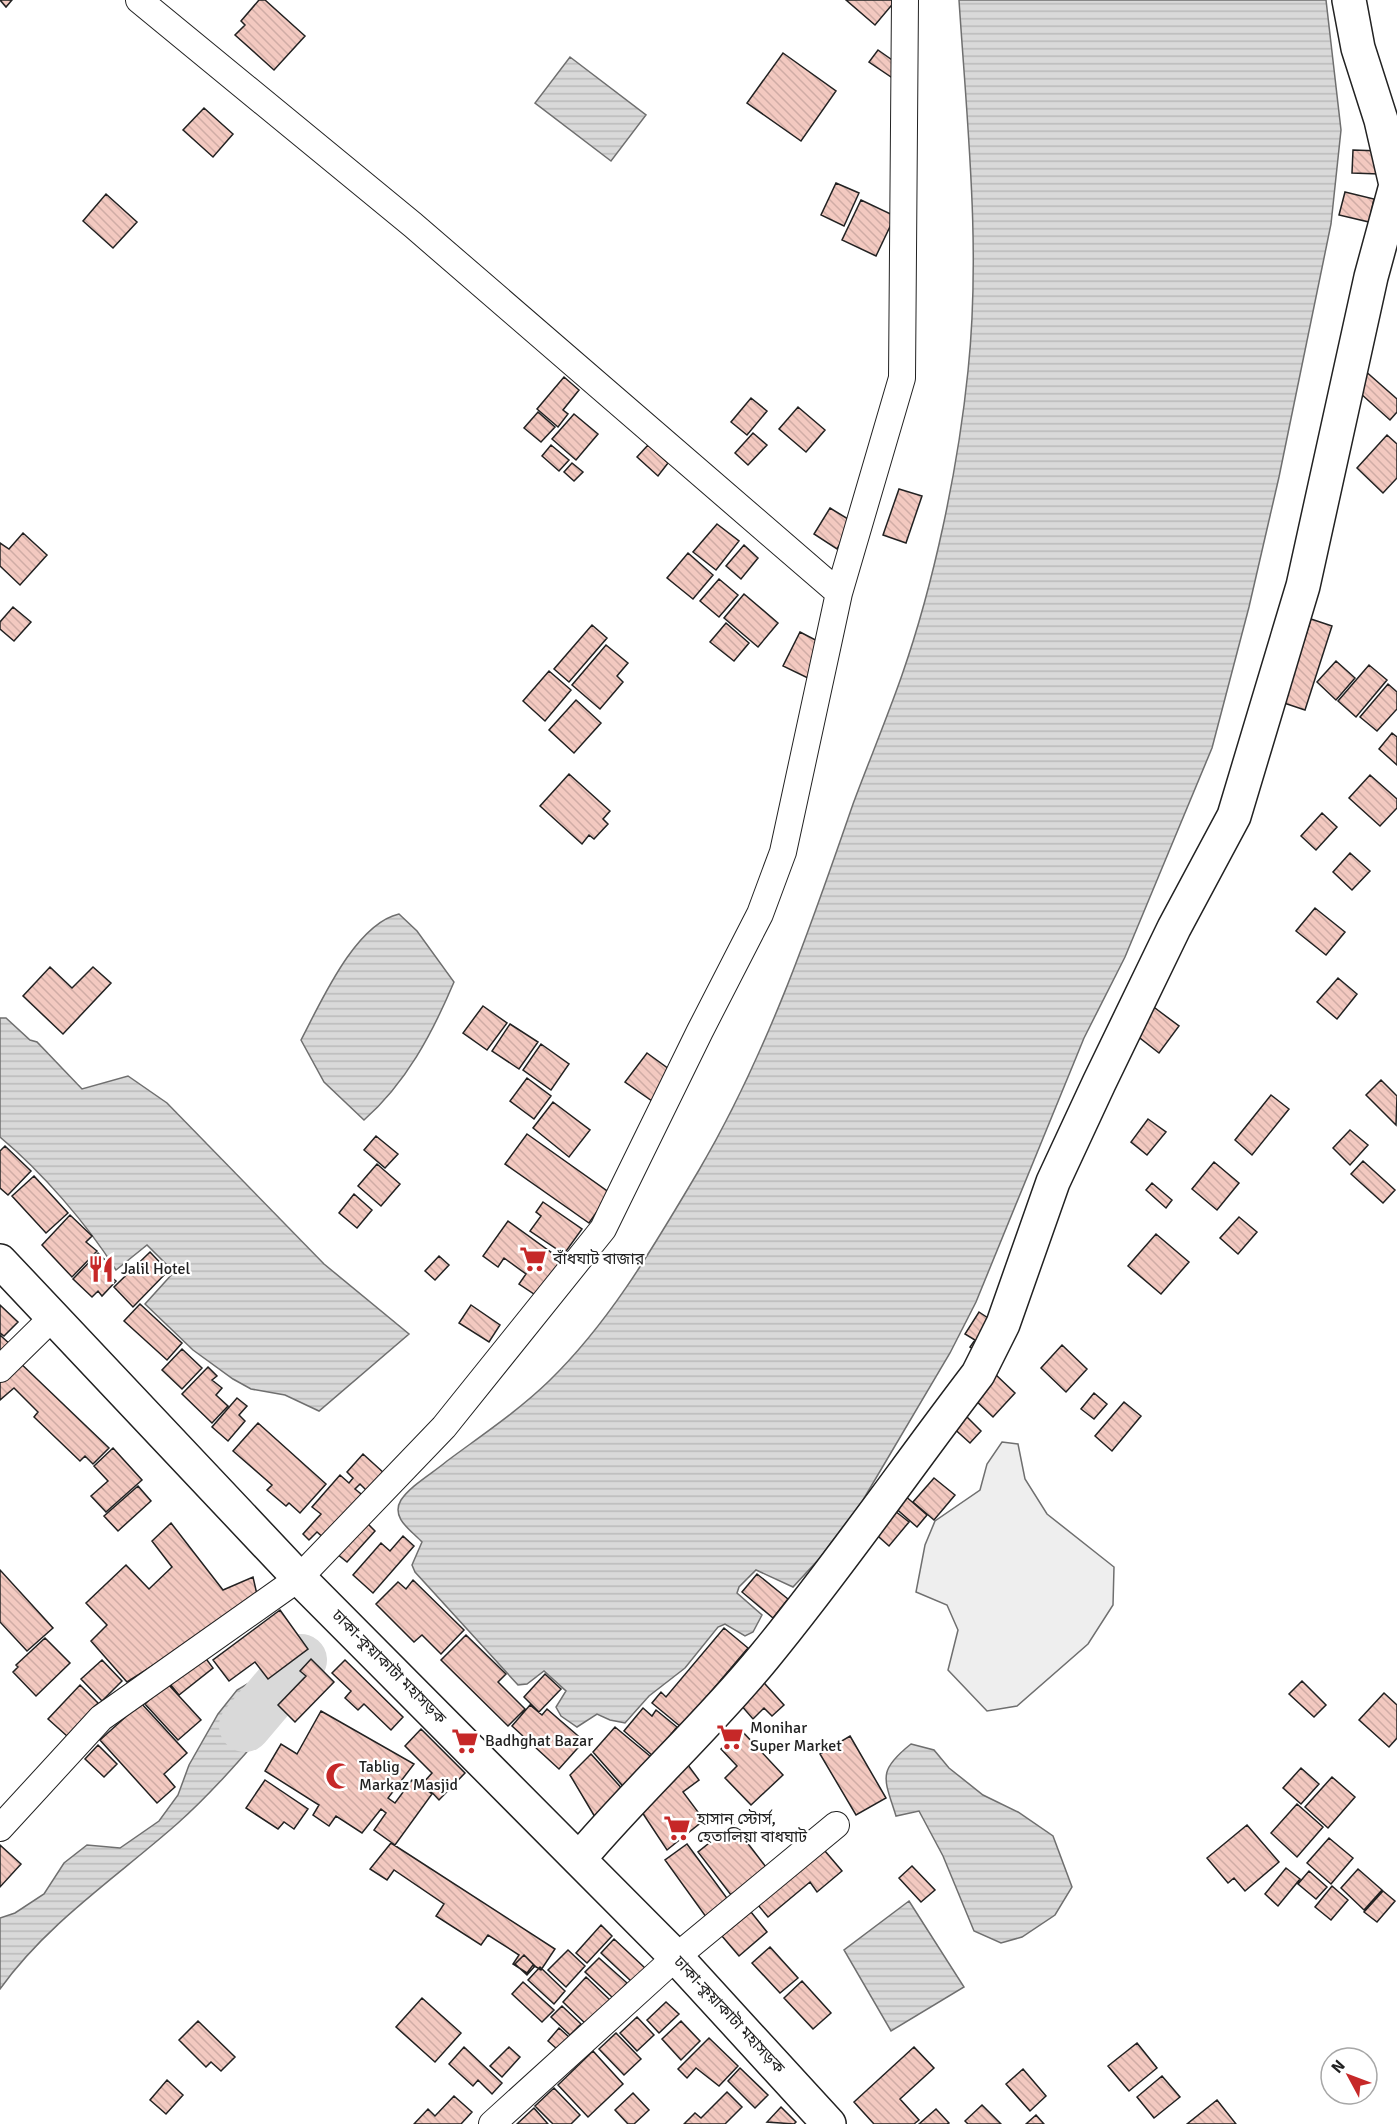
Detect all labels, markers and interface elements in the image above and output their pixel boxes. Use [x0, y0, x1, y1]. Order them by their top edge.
supermarket icon: বাঁধঘাট বাজার [518, 1244, 548, 1274]
place label: বাঁধঘাট বাজার [552, 1249, 645, 1269]
restaurant icon: Jalil Hotel [86, 1254, 116, 1284]
place label: Jalil Hotel [121, 1259, 190, 1279]
street label: ঢাকা-কুয়াকাটা মহাসড়ক [327, 1605, 451, 1729]
place label: Monihar Super Market [750, 1718, 842, 1756]
supermarket icon: Monihar Super Market [715, 1722, 745, 1752]
supermarket icon: Badhghat Bazar [450, 1726, 480, 1756]
place label: Badhghat Bazar [485, 1731, 593, 1751]
place label: Tablig Markaz Masjid [359, 1757, 458, 1795]
mosque icon: Tablig Markaz Masjid [324, 1761, 354, 1791]
place label: হাসান স্টোর্স, হেতালিয়া বাধঘাট [696, 1809, 807, 1847]
supermarket icon: হাসান স্টোর্স, হেতালিয়া বাধঘাট [662, 1813, 692, 1843]
street label: ঢাকা-কুয়াকাটা মহাসড়ক [669, 1951, 789, 2079]
north arrow [1319, 2046, 1379, 2106]
text: N [1327, 2056, 1350, 2078]

